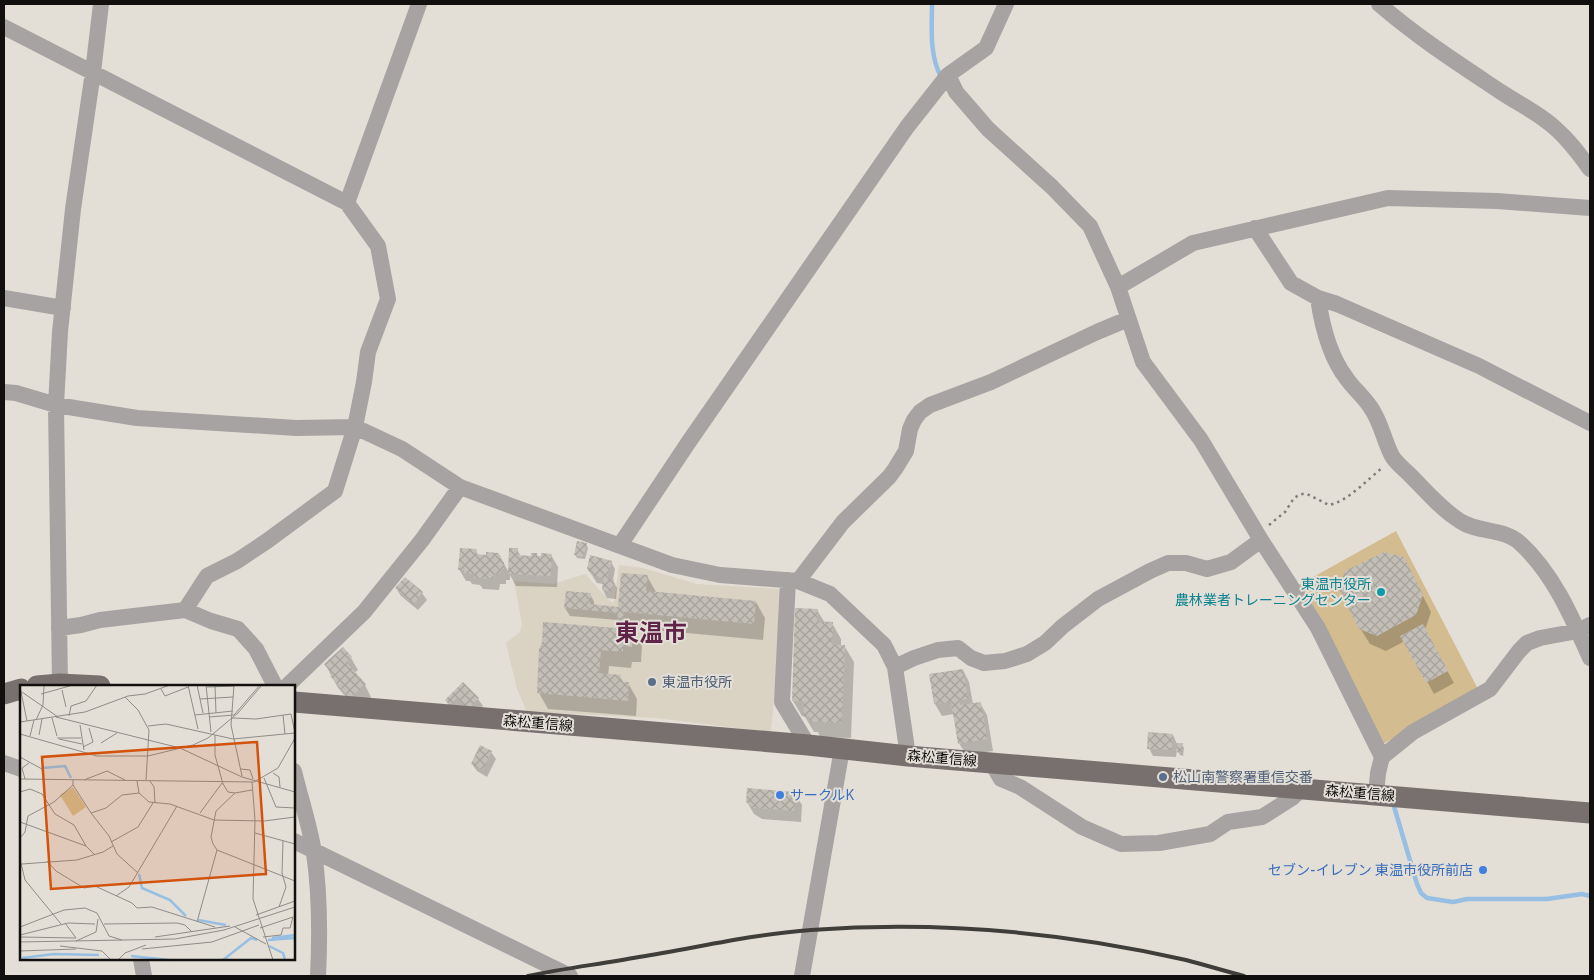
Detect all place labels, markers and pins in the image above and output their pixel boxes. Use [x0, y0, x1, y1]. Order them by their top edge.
place label: 東温市役所 農林業者トレーニングセンター [1175, 575, 1371, 609]
marker: 東温市役所 農林業者トレーニングセンター [1375, 586, 1387, 598]
place label: 東温市役所 [662, 673, 732, 691]
marker: 東温市役所 [646, 676, 658, 688]
place label: 松山南警察署重信交番 [1173, 768, 1313, 786]
marker: 松山南警察署重信交番 [1157, 771, 1169, 783]
place label: サークルK [790, 786, 855, 804]
marker: サークルK [774, 789, 786, 801]
place label: セブン-イレブン 東温市役所前店 [1268, 861, 1473, 879]
marker: セブン-イレブン 東温市役所前店 [1477, 864, 1489, 876]

